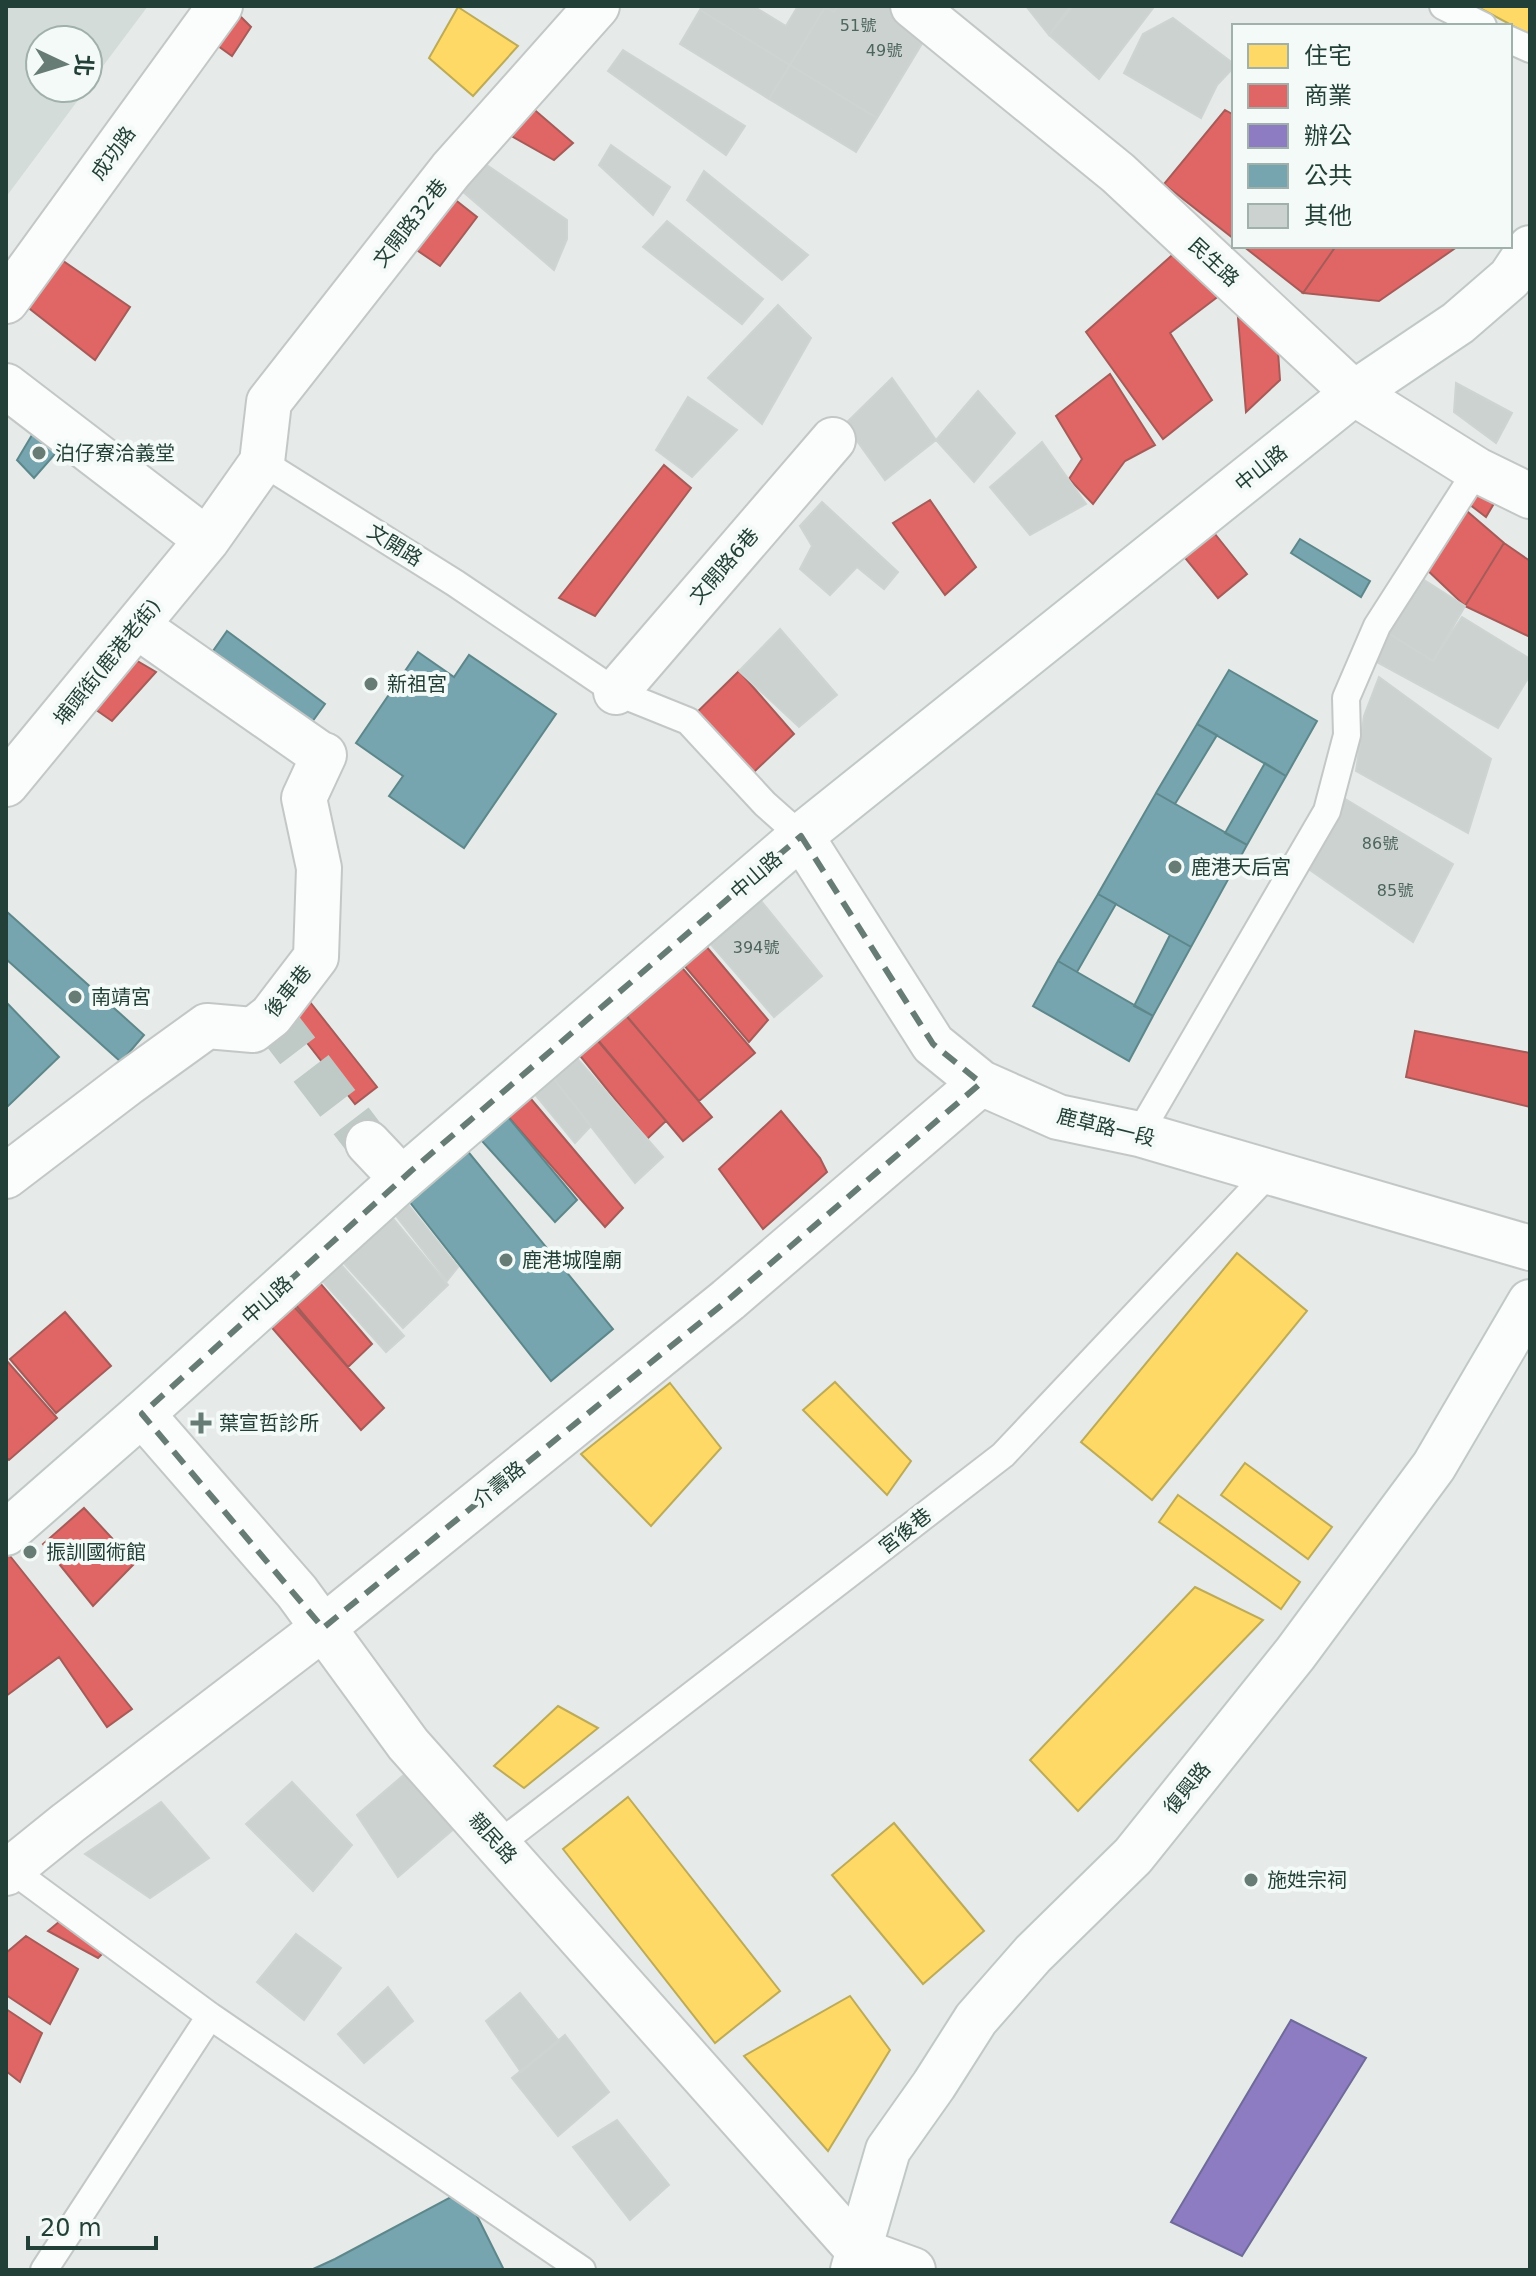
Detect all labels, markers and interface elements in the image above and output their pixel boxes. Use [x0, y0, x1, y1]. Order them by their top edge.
house number: 51號 [840, 16, 876, 35]
north arrow [24, 24, 104, 104]
legend [1232, 24, 1512, 248]
house number: 49號 [866, 41, 902, 60]
text: 住宅 [1304, 42, 1352, 70]
text: 北 [70, 54, 97, 77]
text: 商業 [1304, 82, 1352, 110]
street label: 成功路 [86, 122, 140, 184]
text: 辦公 [1304, 122, 1352, 150]
text: 公共 [1304, 162, 1352, 190]
street label: 文開路32巷 [368, 174, 452, 272]
text: 其他 [1304, 202, 1352, 230]
street label: 民生路 [1184, 233, 1244, 291]
street label: 中山路 [1230, 440, 1292, 496]
place label: 泊仔寮洽義堂 [55, 441, 175, 465]
marker: 泊仔寮洽義堂 [30, 444, 48, 462]
street label: 文開路 [363, 519, 427, 571]
street label: 文開路6巷 [685, 523, 763, 609]
street label: 埔頭街(鹿港老街) [49, 594, 165, 730]
place label: 新祖宮 [387, 672, 447, 696]
marker: 新祖宮 [362, 675, 380, 693]
house number: 86號 [1362, 834, 1398, 853]
street label: 中山路 [725, 846, 787, 904]
place label: 鹿港天后宮 [1191, 855, 1291, 879]
marker: 鹿港天后宮 [1166, 858, 1184, 876]
house number: 85號 [1377, 881, 1413, 900]
house number: 394號 [733, 938, 779, 957]
street label: 後車巷 [260, 960, 316, 1022]
place label: 南靖宮 [91, 985, 151, 1009]
marker: 南靖宮 [66, 988, 84, 1006]
street label: 鹿草路一段 [1055, 1103, 1157, 1151]
place label: 鹿港城隍廟 [522, 1248, 622, 1272]
marker: 鹿港城隍廟 [497, 1251, 515, 1269]
street label: 中山路 [237, 1271, 297, 1329]
place label: 葉宣哲診所 [219, 1411, 319, 1435]
marker: 葉宣哲診所 [190, 1412, 212, 1434]
street label: 介壽路 [468, 1456, 530, 1512]
street label: 宮後巷 [874, 1503, 936, 1559]
place label: 振訓國術館 [46, 1540, 146, 1564]
marker: 振訓國術館 [21, 1543, 39, 1561]
street label: 復興路 [1159, 1757, 1215, 1819]
street label: 親民路 [464, 1808, 522, 1868]
place label: 施姓宗祠 [1267, 1868, 1347, 1892]
marker: 施姓宗祠 [1242, 1871, 1260, 1889]
scale bar [28, 2200, 156, 2250]
text: 20 m [40, 2214, 102, 2242]

